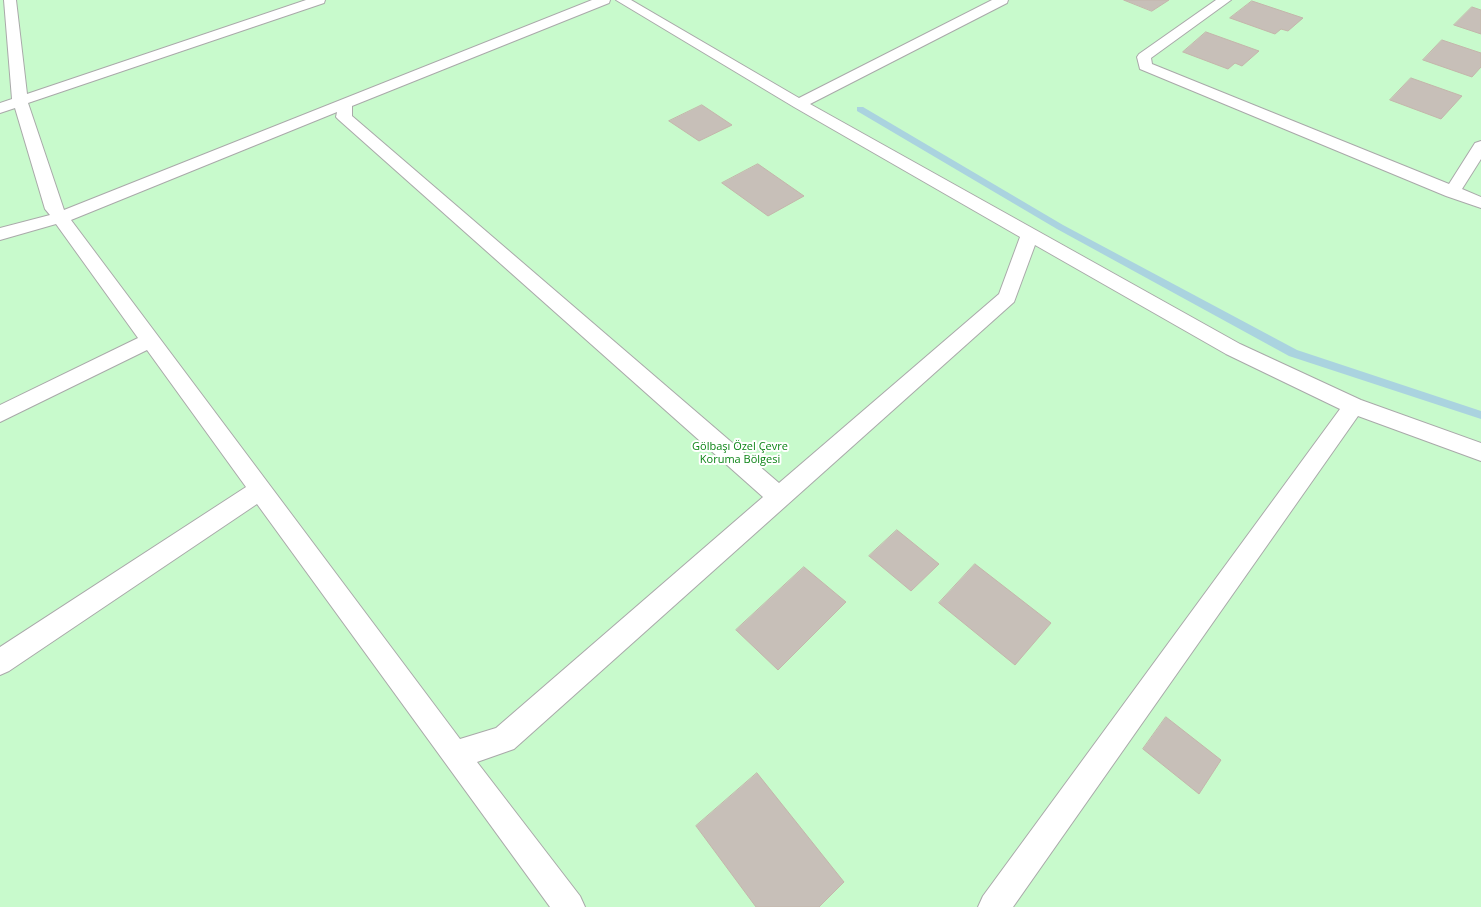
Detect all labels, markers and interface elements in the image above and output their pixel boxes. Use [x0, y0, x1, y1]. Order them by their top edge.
park label: Gölbaşı Özel Çevre Koruma Bölgesi [692, 440, 788, 466]

